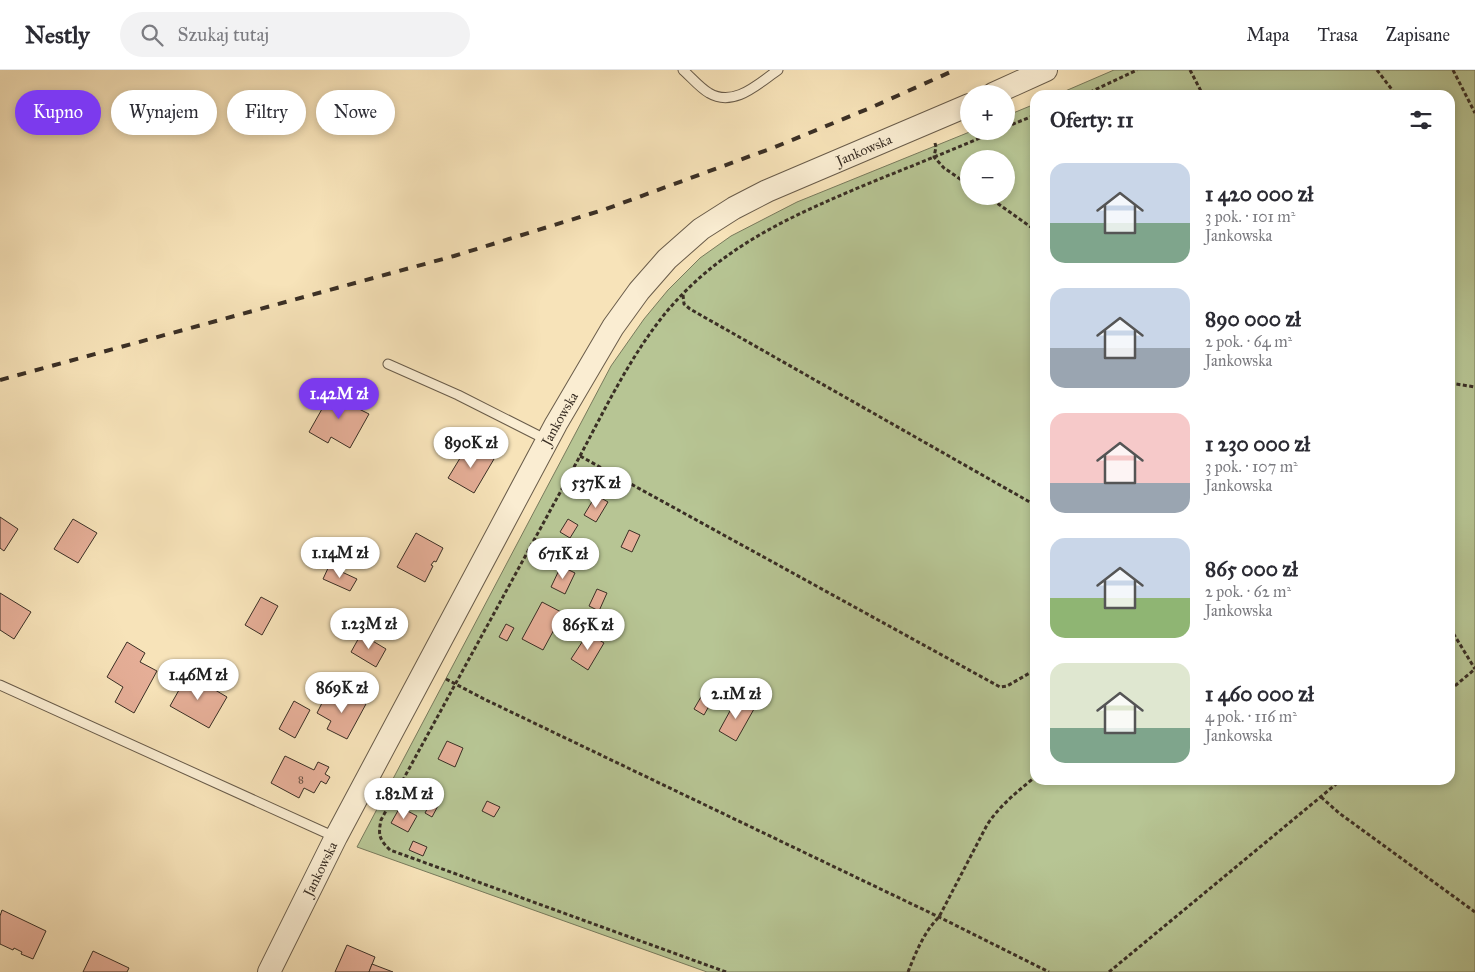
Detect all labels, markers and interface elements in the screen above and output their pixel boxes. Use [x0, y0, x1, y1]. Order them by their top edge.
search box [120, 12, 470, 57]
text: Nestly [25, 20, 90, 50]
icon: search [138, 21, 166, 49]
text: Szukaj tutaj [178, 23, 269, 46]
text: Mapa [1247, 24, 1289, 46]
text: Trasa [1317, 24, 1358, 46]
text: Zapisane [1386, 24, 1450, 46]
map controls [960, 85, 1015, 205]
button: + [960, 85, 1015, 140]
chip: Kupno [15, 90, 101, 135]
chip: Wynajem [111, 90, 217, 135]
chip: Filtry [227, 90, 306, 135]
chip: Nowe [316, 90, 395, 135]
icon: filters [1407, 106, 1435, 134]
text: Oferty: 11 [1050, 107, 1133, 133]
street label: Jankowska [832, 130, 894, 171]
button: − [960, 150, 1015, 205]
text: 1 420 000 zł [1205, 181, 1313, 207]
icon: home [1090, 183, 1150, 243]
text: 3 pok. · 101 m² [1205, 207, 1295, 226]
text: Jankowska [1205, 226, 1272, 245]
text: 890 000 zł [1205, 306, 1301, 332]
icon: home [1090, 308, 1150, 368]
text: 2 pok. · 64 m² [1205, 332, 1292, 351]
text: Jankowska [1205, 351, 1272, 370]
pin: 1.42M zł [287, 378, 391, 420]
text: 1.42M zł [310, 384, 368, 403]
street label: Jankowska [537, 389, 582, 451]
pin: 890K zł [425, 426, 517, 469]
text: 1 230 000 zł [1205, 431, 1310, 457]
text: 890K zł [445, 433, 497, 452]
icon: home [1090, 433, 1150, 493]
text: 3 pok. · 107 m² [1205, 457, 1298, 476]
pin: 537K zł [550, 466, 642, 509]
text: 537K zł [572, 473, 620, 492]
text: Jankowska [1205, 476, 1272, 495]
pin: 1.14M zł [288, 536, 392, 579]
pin: 671K zł [517, 538, 609, 580]
text: 1.14M zł [312, 543, 368, 562]
text: 671K zł [538, 544, 588, 563]
text: 865 000 zł [1205, 556, 1298, 582]
icon: home [1090, 558, 1150, 618]
text: 2 pok. · 62 m² [1205, 582, 1291, 601]
text: Jankowska [1205, 601, 1272, 620]
pin: 1.23M zł [317, 608, 421, 650]
pin: 865K zł [542, 608, 634, 651]
text: 1.23M zł [341, 614, 397, 633]
text: 865K zł [563, 615, 613, 634]
pin: 1.46M zł [146, 658, 250, 701]
text: 1.46M zł [169, 665, 227, 684]
pin: 869K zł [296, 672, 388, 714]
text: 869K zł [316, 678, 368, 697]
pin: 2.1M zł [690, 678, 782, 720]
text: 1 460 000 zł [1205, 681, 1314, 707]
icon: home [1090, 683, 1150, 743]
text: 2.1M zł [711, 684, 761, 703]
text: 4 pok. · 116 m² [1205, 707, 1297, 726]
text: Jankowska [1205, 726, 1272, 745]
house number: 8 [298, 773, 304, 786]
pin: 1.82M zł [352, 778, 456, 820]
text: 1.82M zł [375, 784, 433, 803]
street label: Jankowska [299, 839, 341, 901]

